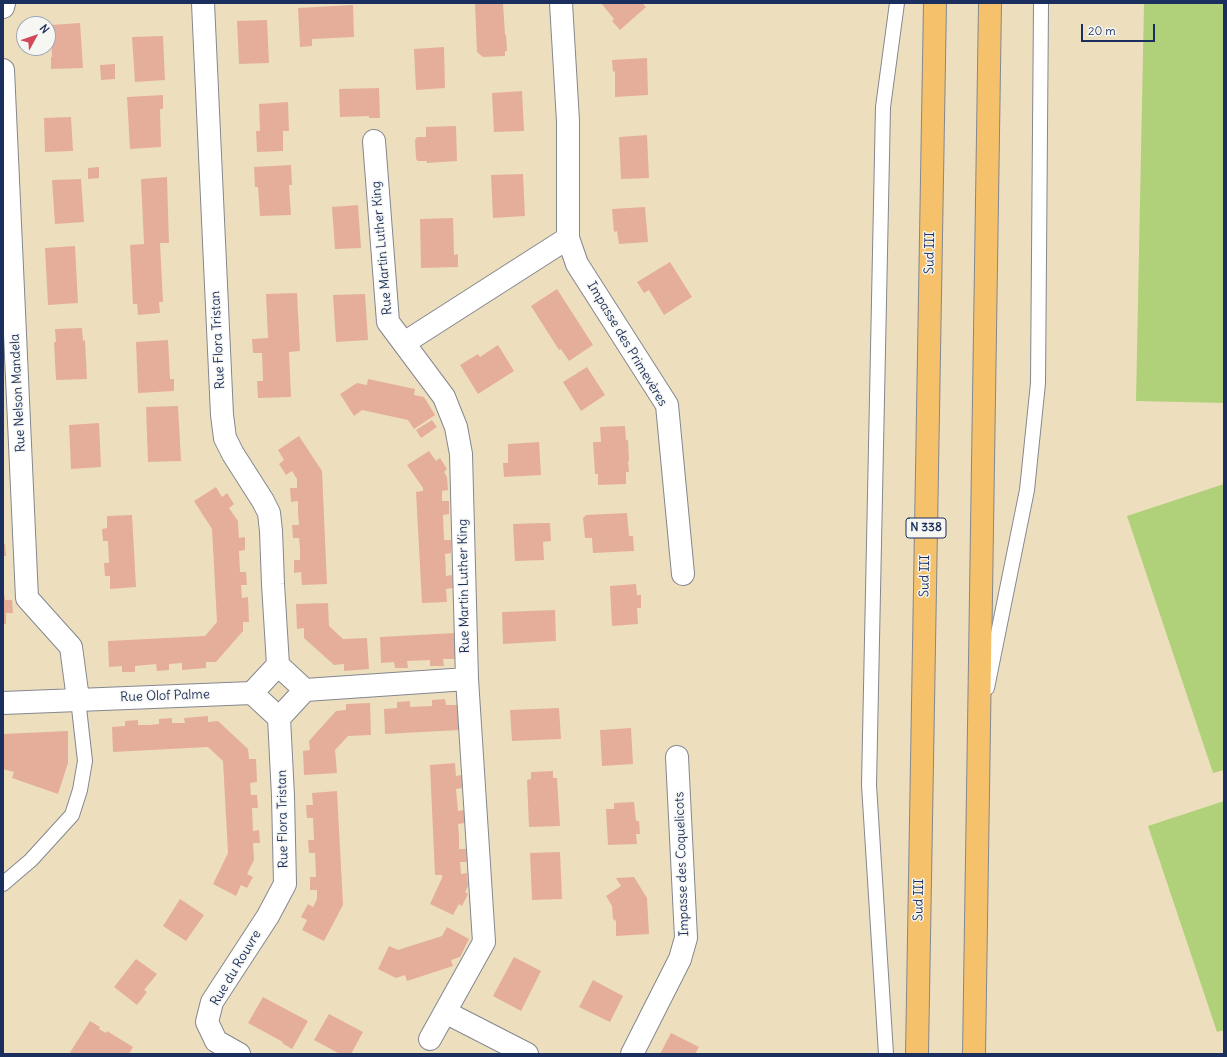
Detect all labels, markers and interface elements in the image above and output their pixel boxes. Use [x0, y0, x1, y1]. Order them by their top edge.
north arrow [16, 16, 56, 56]
scale bar [1083, 16, 1157, 42]
text: N [37, 22, 52, 36]
text: 20 m [1088, 23, 1116, 38]
street label: Rue Martin Luther King [368, 180, 396, 316]
street label: Sud III [922, 232, 938, 274]
street label: Impasse des Primevères [584, 279, 670, 409]
street label: Rue Flora Tristan [208, 290, 228, 390]
street label: Rue Nelson Mandela [7, 333, 29, 453]
road number: N 338 [906, 518, 946, 538]
street label: Rue Martin Luther King [455, 519, 473, 653]
street label: Sud III [917, 555, 933, 597]
street label: Rue Olof Palme [120, 687, 210, 705]
street label: Rue Flora Tristan [274, 770, 292, 868]
street label: Impasse des Coquelicots [672, 791, 692, 937]
street label: Sud III [911, 879, 927, 921]
street label: Rue du Rouvre [207, 927, 265, 1009]

